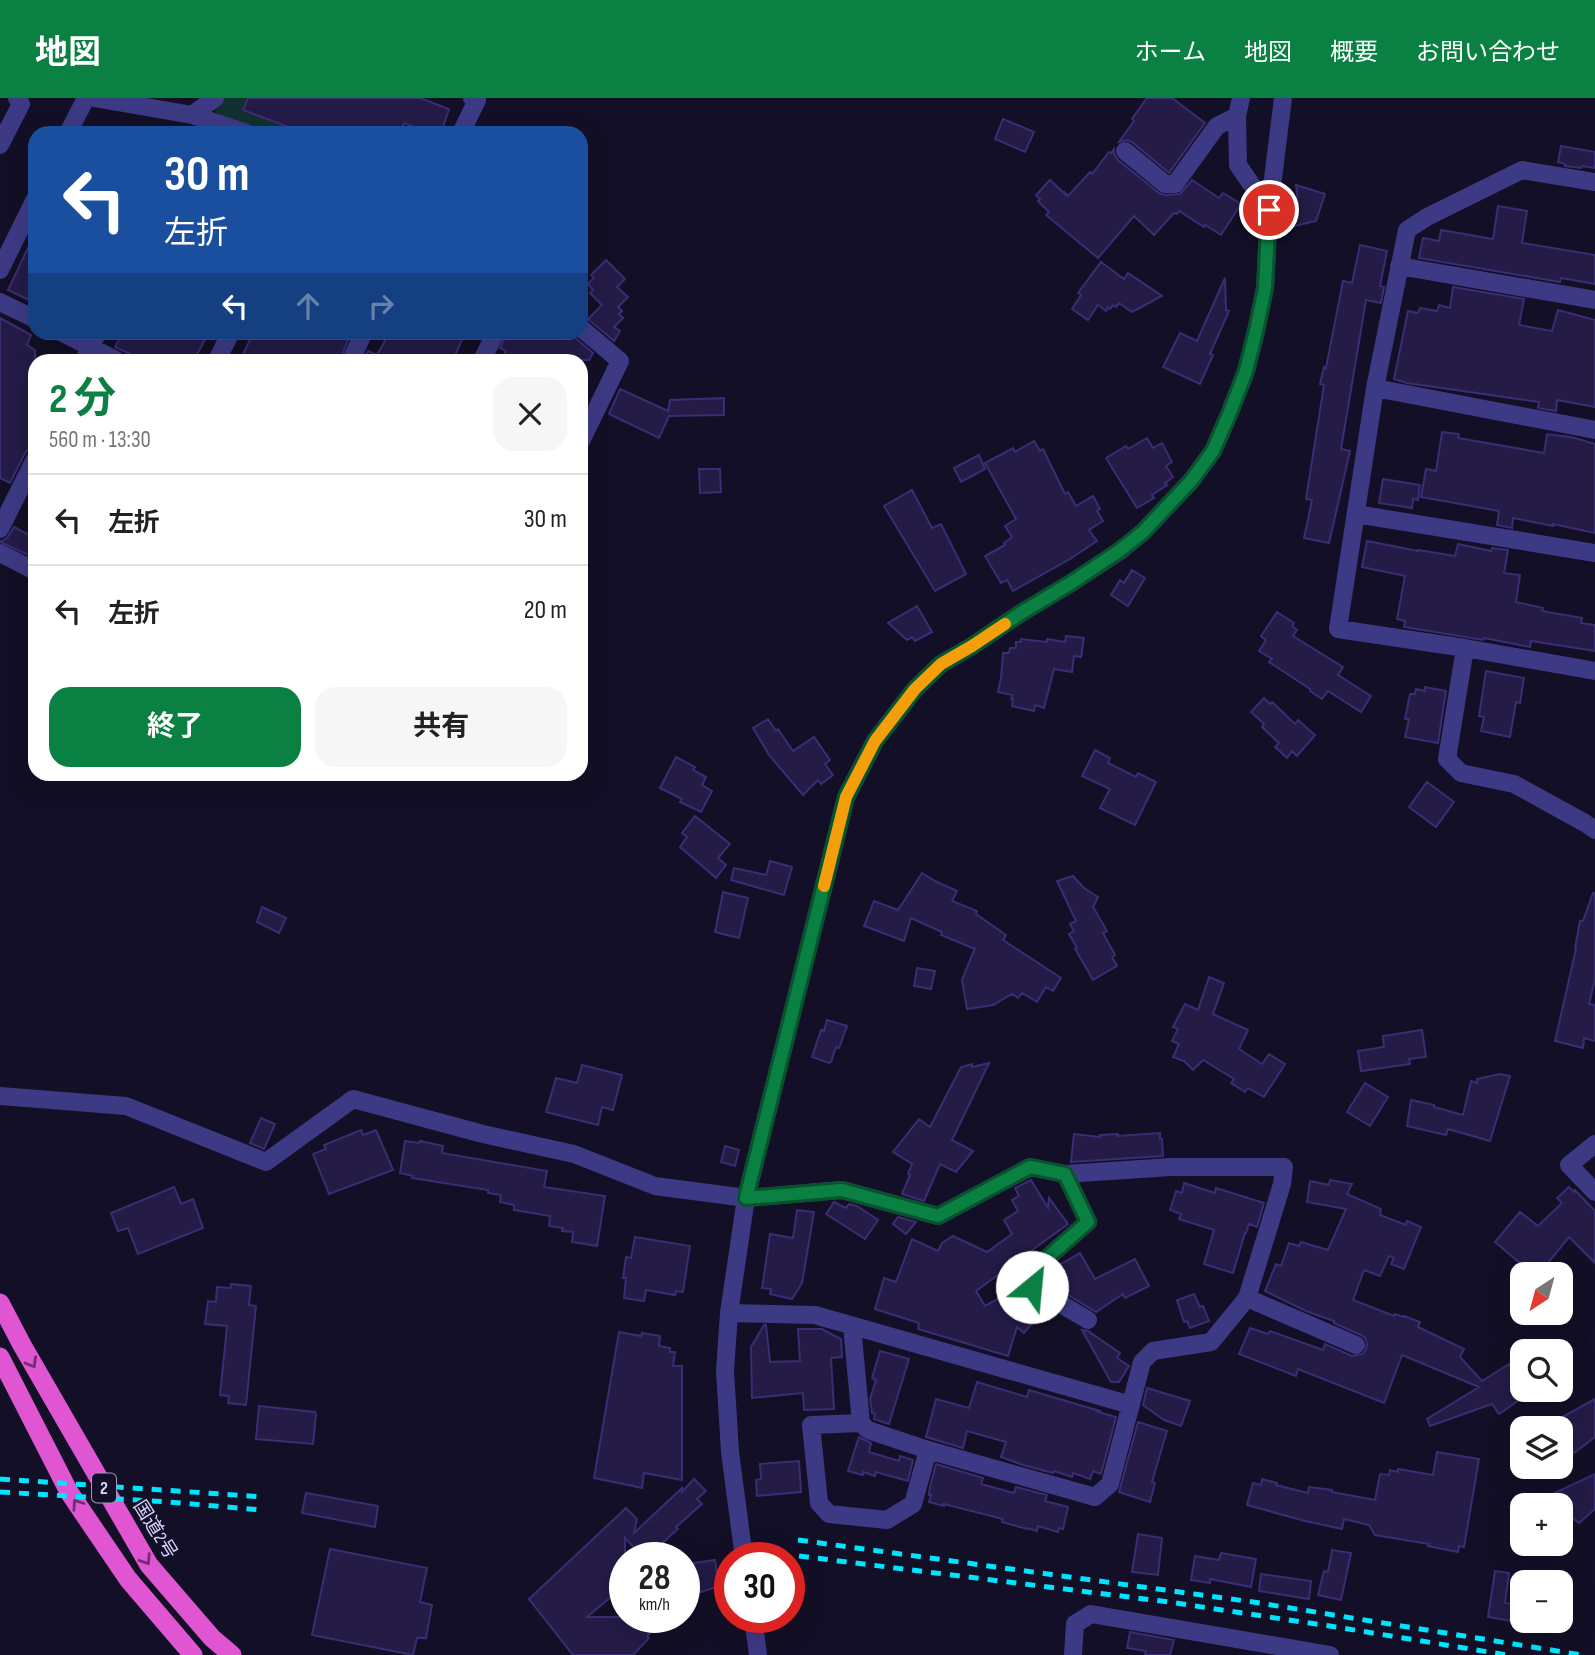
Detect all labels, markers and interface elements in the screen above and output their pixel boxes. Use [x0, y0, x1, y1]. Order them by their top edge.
text: 地図 [35, 33, 101, 73]
text: ホーム [1135, 38, 1206, 67]
text: 地図 [1244, 38, 1292, 67]
text: 概要 [1330, 38, 1378, 67]
text: お問い合わせ [1416, 38, 1560, 67]
text: 30 m [164, 146, 249, 205]
icon: left [49, 154, 140, 245]
pin [1239, 180, 1299, 240]
icon: arrive [1250, 191, 1288, 229]
text: 左折 [164, 214, 228, 253]
icon: left [216, 287, 254, 325]
icon: ahead [289, 287, 327, 325]
icon: right [362, 287, 400, 325]
text: 2 分 [49, 374, 116, 425]
button: close [493, 377, 567, 451]
text: 560 m · 13:30 [49, 426, 151, 454]
icon: left [49, 501, 87, 539]
text: 30 m [524, 504, 567, 535]
text: 左折 [108, 508, 160, 539]
icon: left [49, 592, 87, 630]
text: 20 m [524, 595, 567, 626]
text: 左折 [108, 599, 160, 630]
button: 終了 [49, 687, 301, 767]
button: 共有 [315, 687, 567, 767]
position arrow [995, 1250, 1069, 1324]
north arrow [1510, 1262, 1573, 1325]
map controls [1510, 1262, 1573, 1633]
button: search [1510, 1339, 1573, 1402]
one-way arrow [24, 1356, 37, 1368]
button: layers [1510, 1416, 1573, 1479]
road number: 2 [92, 1474, 116, 1503]
button: + [1510, 1493, 1573, 1556]
street label: 国道2号 [128, 1496, 182, 1563]
one-way arrow [73, 1499, 85, 1512]
speed limit sign: 30 [714, 1542, 805, 1633]
one-way arrow [138, 1552, 151, 1565]
text: 28 [639, 1557, 670, 1600]
button: − [1510, 1570, 1573, 1633]
text: km/h [639, 1594, 670, 1615]

